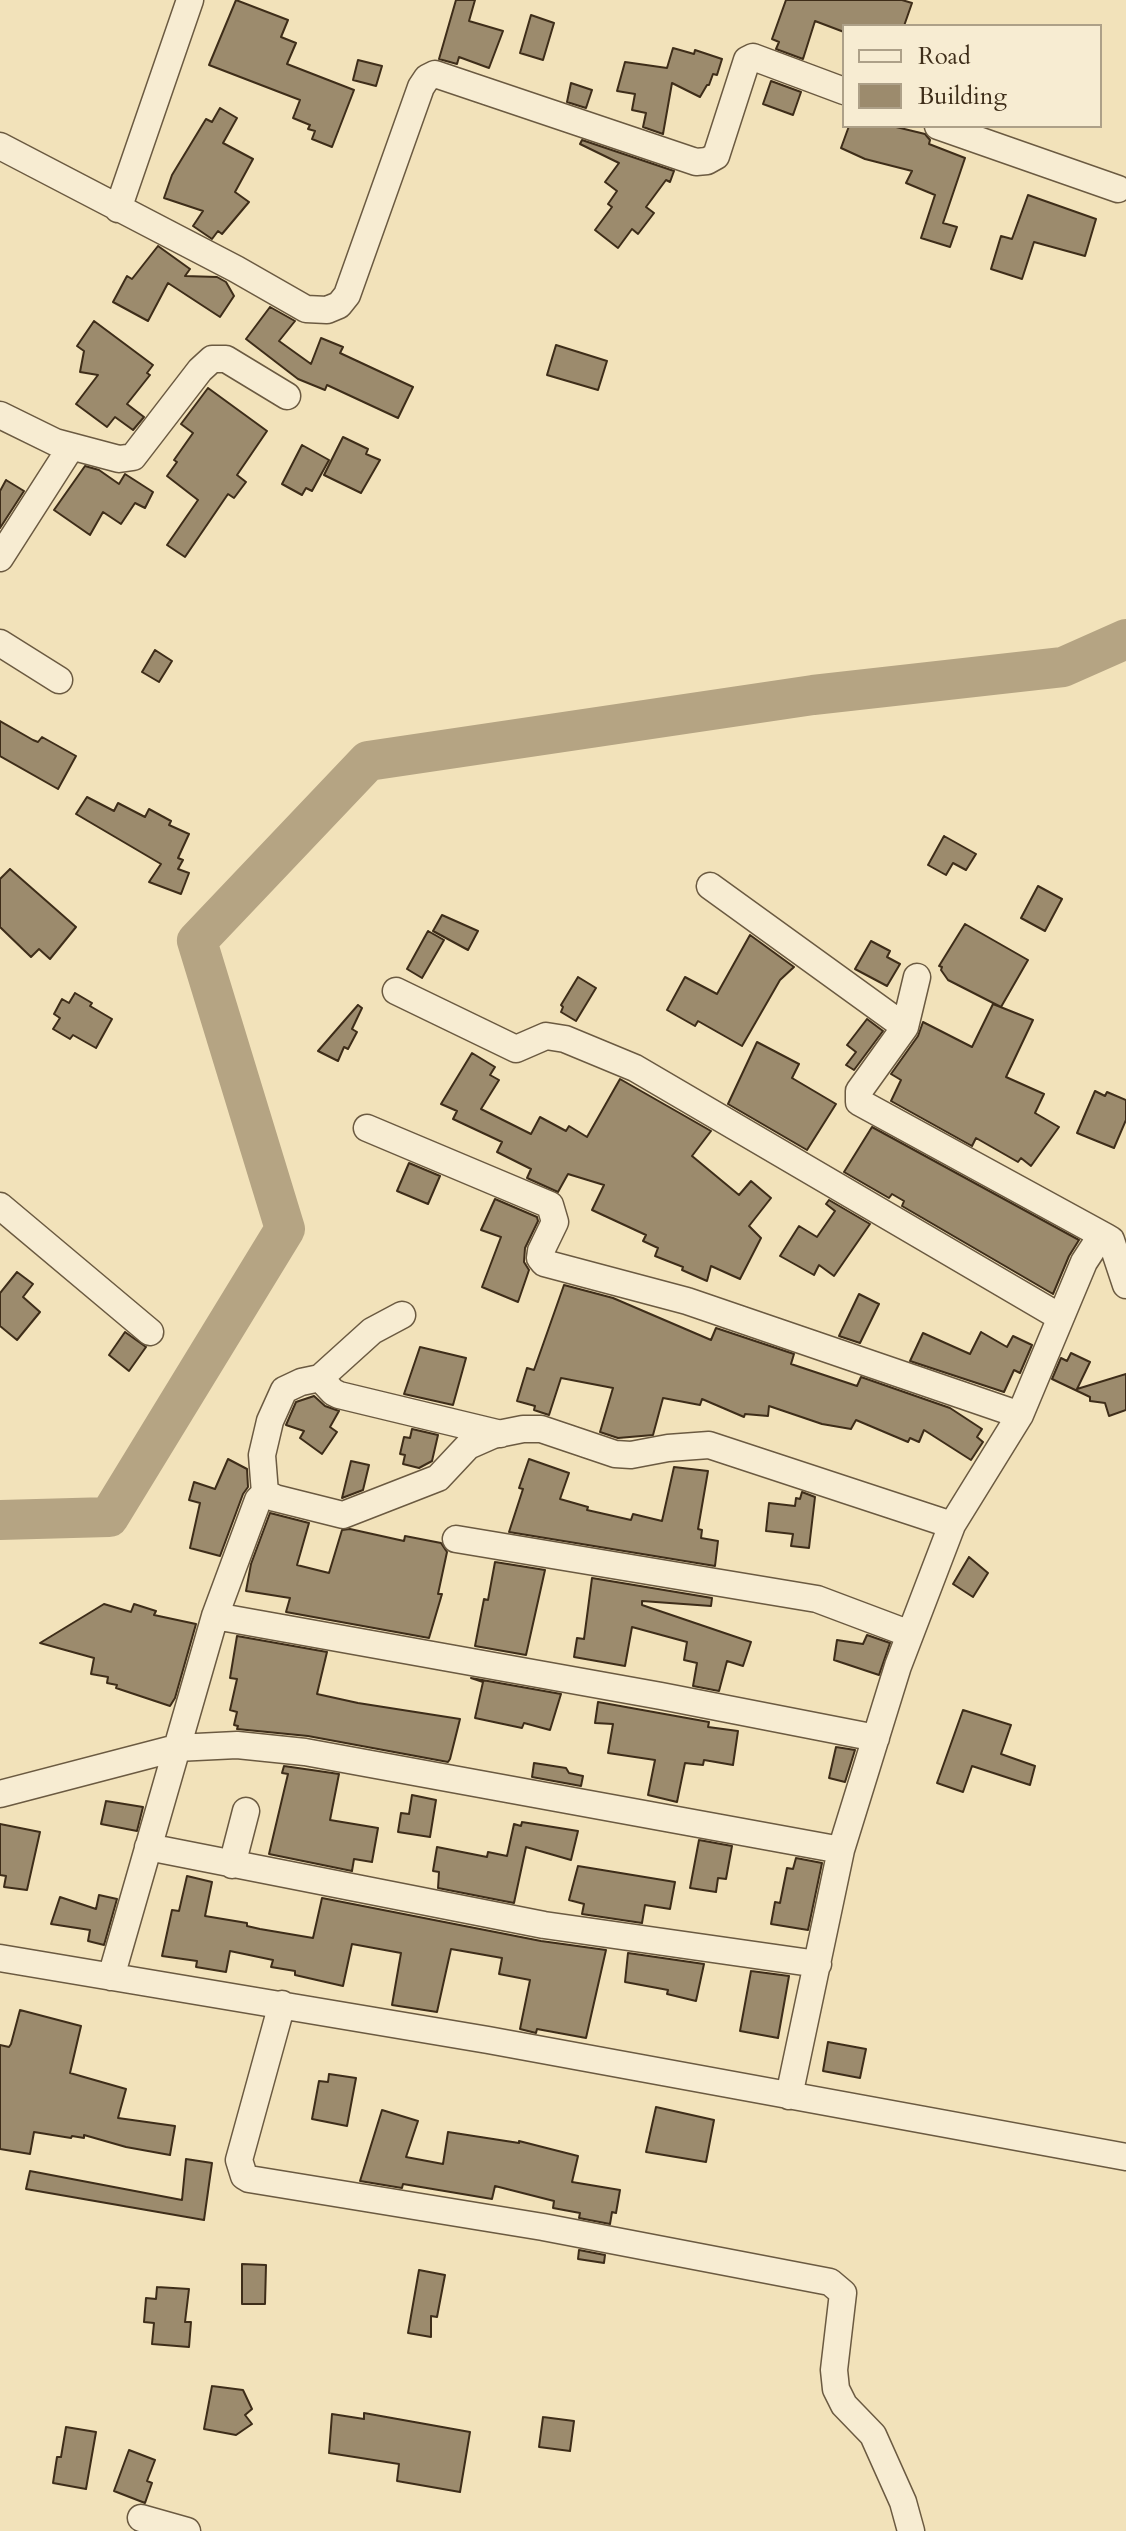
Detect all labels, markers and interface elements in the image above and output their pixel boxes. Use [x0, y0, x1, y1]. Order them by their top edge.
legend [842, 24, 1102, 128]
text: Road [918, 40, 971, 73]
text: Building [918, 80, 1007, 113]

